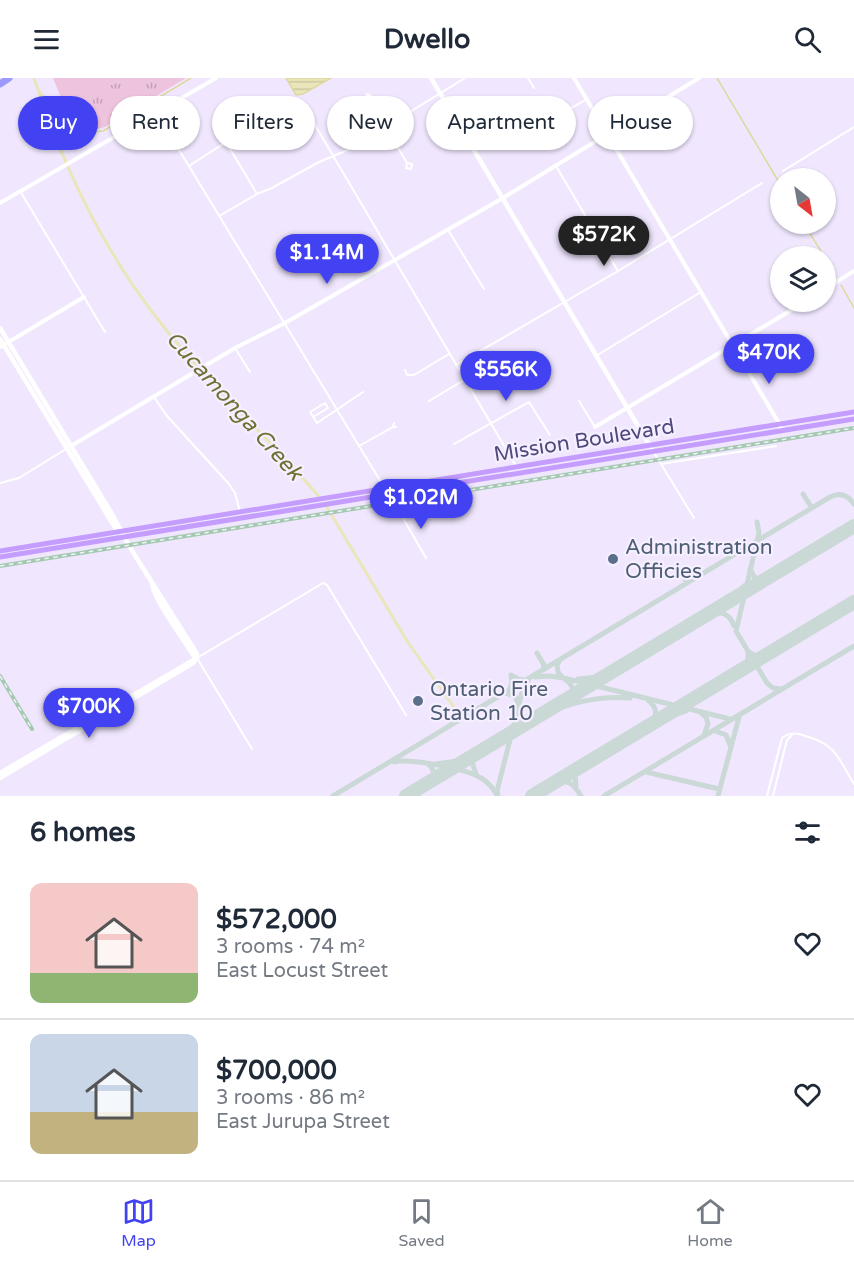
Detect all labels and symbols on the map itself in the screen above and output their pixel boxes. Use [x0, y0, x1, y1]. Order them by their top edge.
north arrow [770, 168, 836, 234]
pin: $572K [562, 216, 646, 267]
pin: $1.14M [278, 234, 376, 285]
water label: Cucamonga Creek [160, 326, 309, 487]
pin: $470K [727, 334, 811, 385]
pin: $556K [464, 351, 548, 402]
street label: Mission Boulevard [492, 414, 676, 467]
pin: $1.02M [372, 479, 470, 530]
place label: Administration Officies [625, 535, 773, 584]
marker: Administration Officies [606, 552, 620, 566]
place label: Ontario Fire Station 10 [430, 677, 548, 726]
pin: $700K [47, 688, 131, 739]
marker: Ontario Fire Station 10 [411, 694, 425, 708]

